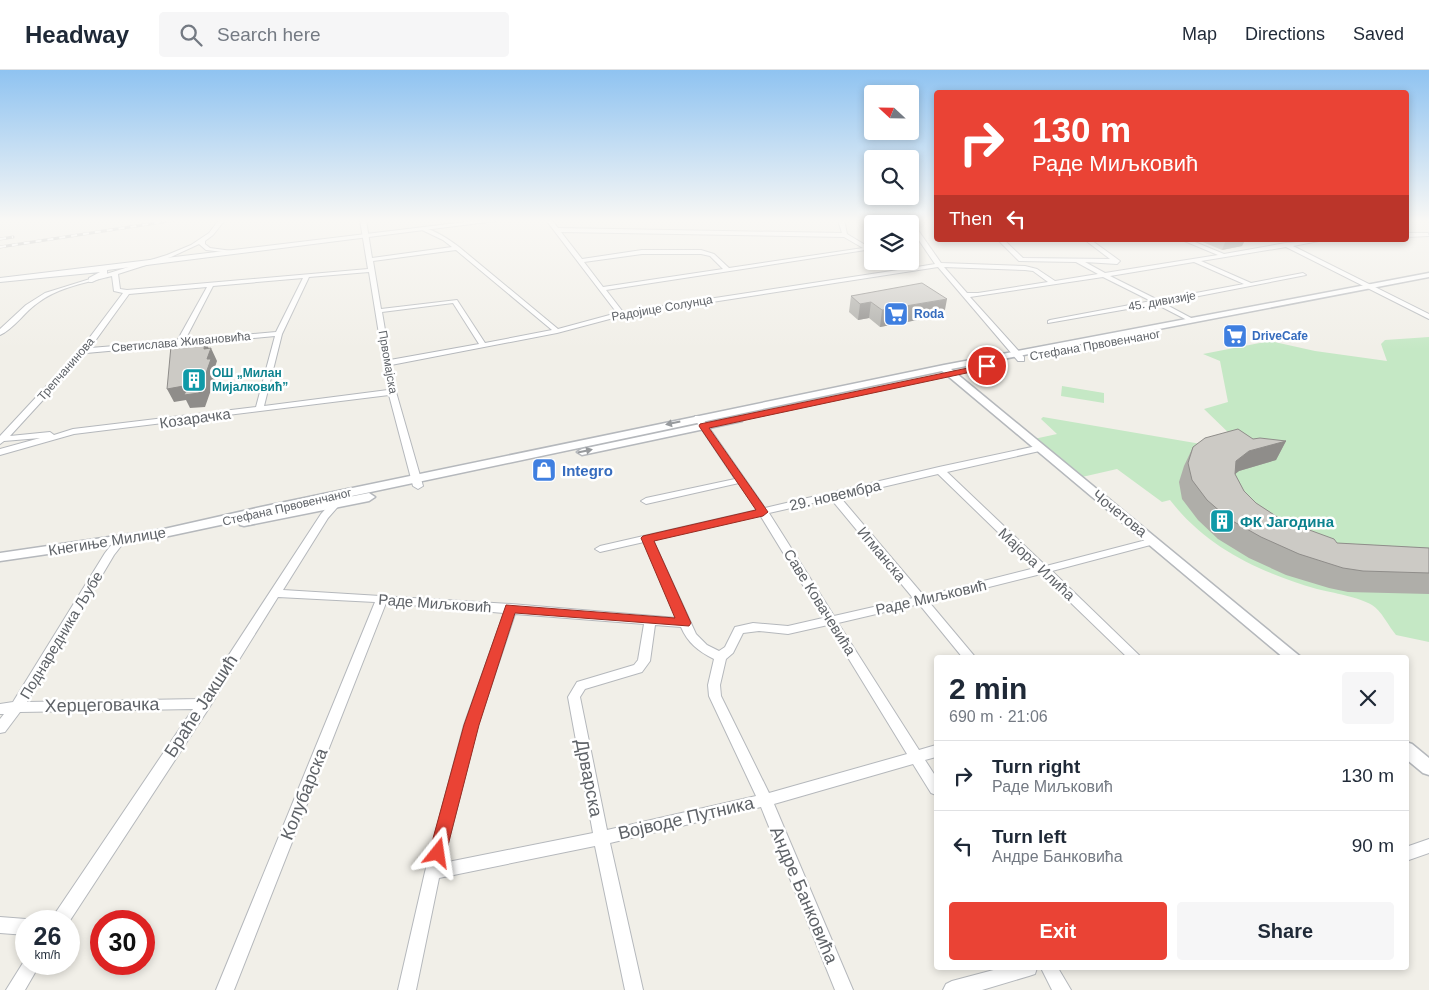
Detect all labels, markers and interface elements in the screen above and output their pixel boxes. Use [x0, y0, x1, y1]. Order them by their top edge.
search box [159, 12, 509, 57]
text: Headway [25, 21, 129, 48]
icon: search [177, 21, 205, 49]
text: Search here [217, 24, 321, 45]
text: Map [1182, 24, 1217, 44]
text: Directions [1245, 24, 1325, 44]
text: Saved [1353, 24, 1404, 44]
north arrow [864, 85, 919, 140]
map controls [864, 85, 919, 270]
icon: right [949, 110, 1014, 175]
text: 130 m [1032, 110, 1131, 149]
button: search [864, 150, 919, 205]
text: Раде Миљковић [1032, 151, 1198, 176]
icon: left [1002, 205, 1030, 233]
text: Then [949, 208, 992, 229]
button: layers [864, 215, 919, 270]
street label: 45. дивизије [1127, 288, 1197, 314]
street label: Радојице Солунца [610, 292, 714, 324]
supermarket icon: Roda [883, 301, 909, 327]
place label: Roda [914, 307, 944, 321]
supermarket icon: DriveCafe [1222, 323, 1248, 349]
street label: Стефана Првовенчаног [1029, 327, 1162, 363]
street label: Светислава Живановића [111, 329, 252, 355]
street label: Првомајска [376, 329, 401, 395]
place label: DriveCafe [1252, 329, 1308, 343]
street label: Трепчанинова [35, 334, 97, 403]
pin [966, 345, 1008, 387]
icon: arrive [973, 352, 1001, 380]
place label: ОШ „Милан Мијалковић” [212, 366, 288, 394]
building icon: ОШ „Милан Мијалковић” [181, 367, 207, 393]
street label: Козарачка [158, 405, 232, 431]
one-way arrow [666, 419, 681, 427]
one-way arrow [578, 447, 593, 455]
shop icon: Integro [531, 457, 557, 483]
place label: Integro [562, 462, 613, 479]
street label: 29. новембра [788, 476, 883, 514]
street label: Стефана Првовенчаног [221, 485, 354, 529]
street label: Чочетова [1089, 486, 1151, 540]
building icon: ФК Јагодина [1209, 508, 1235, 534]
place label: ФК Јагодина [1240, 513, 1335, 530]
street label: Кнегиње Милице [47, 523, 167, 559]
street label: Игманска [854, 523, 910, 585]
street label: Мајора Илића [995, 524, 1079, 604]
street label: Саве Ковачевића [781, 546, 860, 659]
street label: Поднаредника Љубе [16, 568, 106, 702]
street label: Раде Миљковић [874, 576, 988, 618]
street label: Раде Миљковић [378, 591, 492, 615]
street label: Браће Јакшић [160, 651, 242, 761]
text: 2 min [949, 672, 1027, 705]
button: close [1342, 672, 1394, 724]
street label: Херцеговачка [44, 694, 161, 716]
text: 690 m · 21:06 [949, 708, 1048, 725]
street label: Дрварска [572, 737, 607, 820]
street label: Колубарска [277, 744, 332, 843]
text: Turn right [992, 756, 1080, 777]
icon: right [949, 762, 977, 790]
text: 130 m [1341, 765, 1394, 786]
text: Раде Миљковић [992, 778, 1113, 795]
street label: Војводе Путника [616, 792, 757, 843]
street label: Андре Банковића [766, 823, 842, 967]
position arrow [411, 826, 463, 878]
text: Turn left [992, 826, 1067, 847]
icon: left [949, 832, 977, 860]
text: 90 m [1352, 835, 1394, 856]
text: Андре Банковића [992, 848, 1123, 865]
button: Exit [949, 902, 1167, 960]
button: Share [1177, 902, 1394, 960]
speed limit sign: 30 [90, 910, 155, 975]
text: 26 [34, 922, 61, 950]
text: km/h [34, 948, 61, 962]

